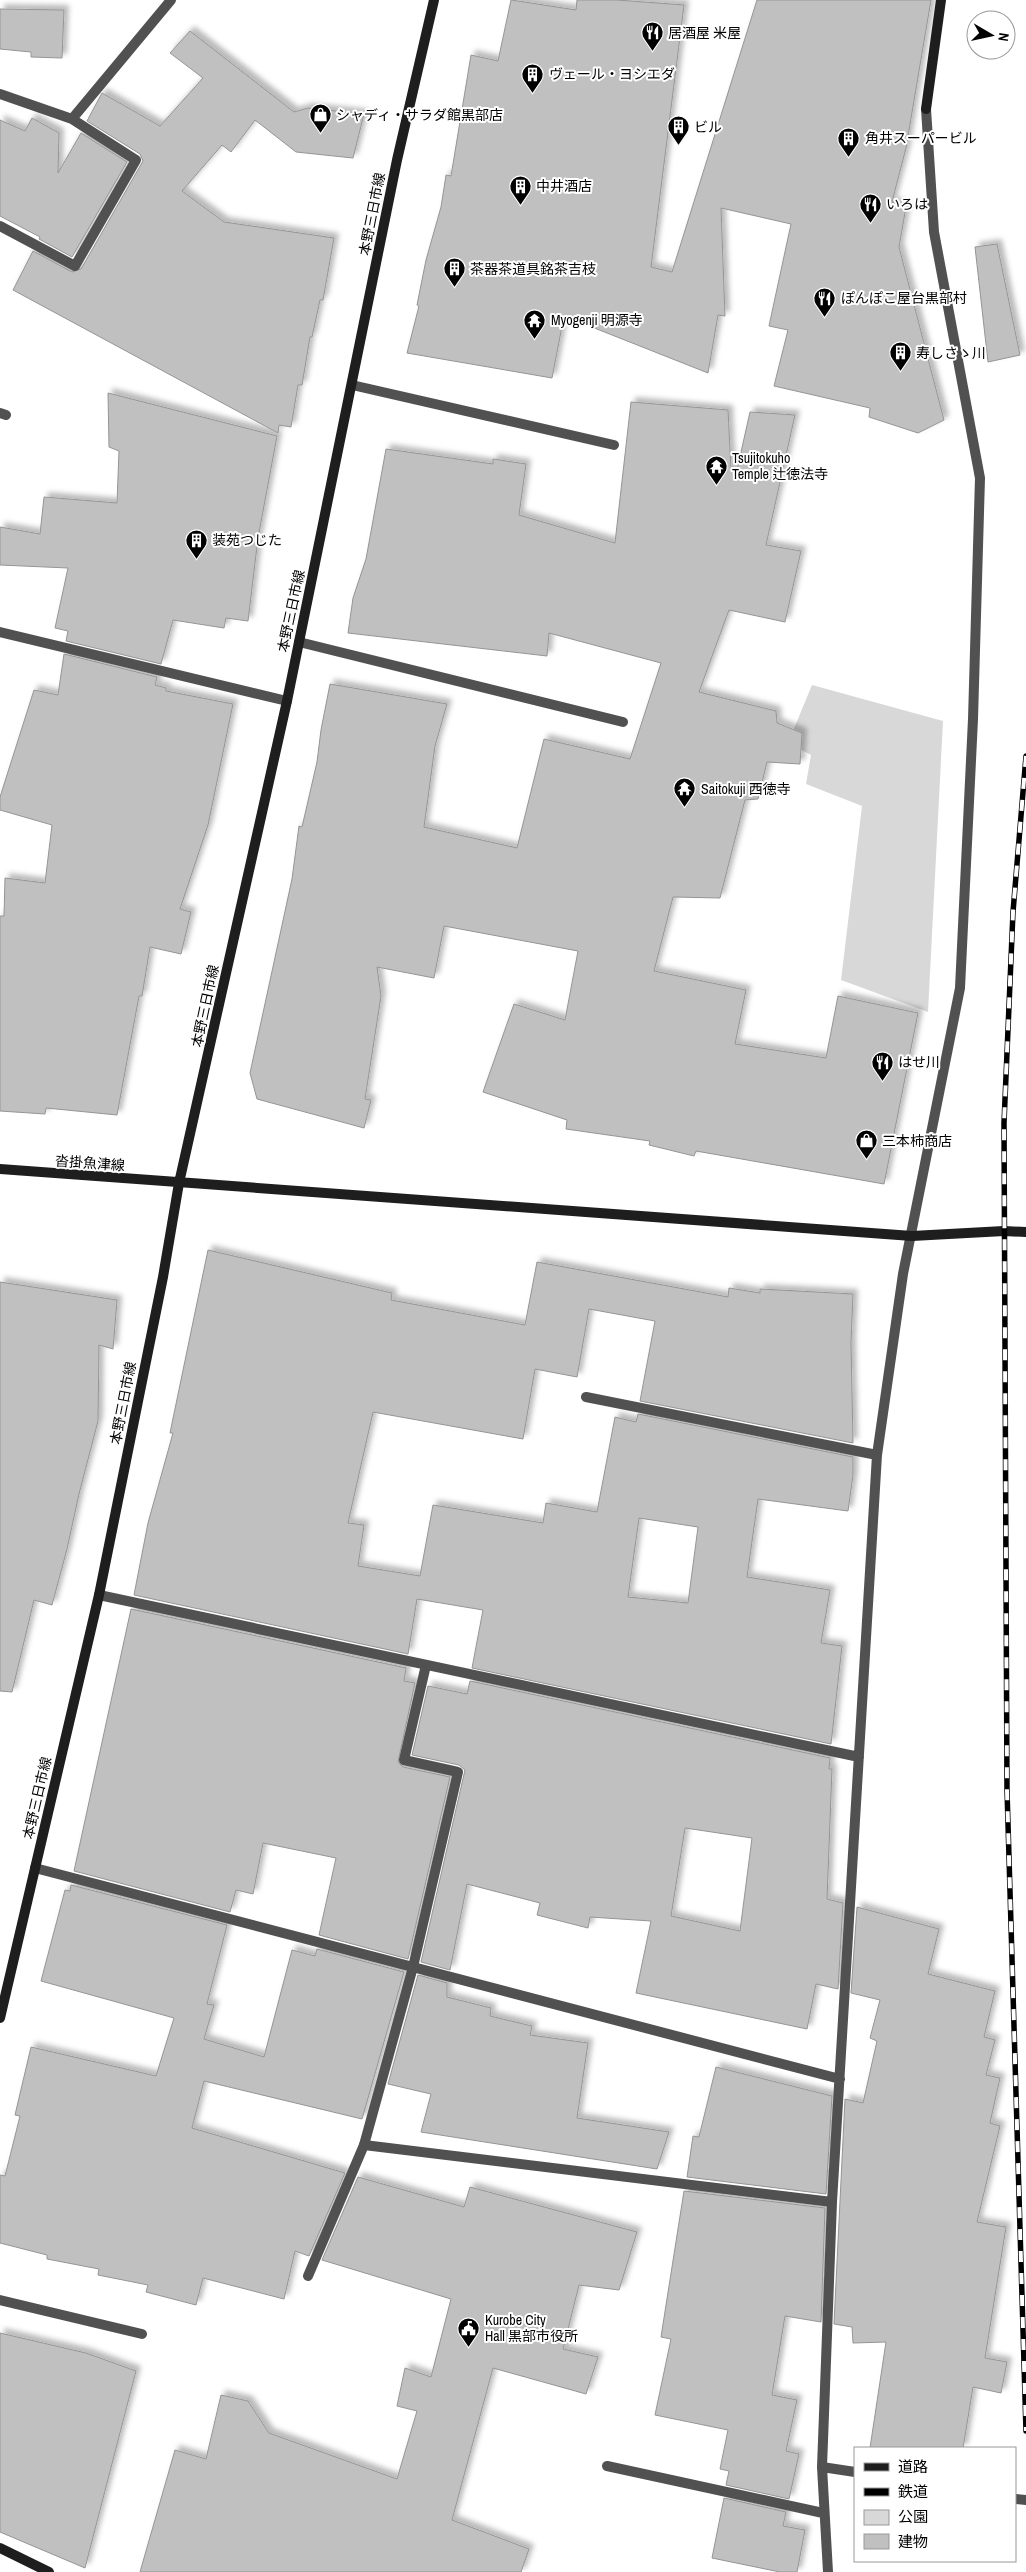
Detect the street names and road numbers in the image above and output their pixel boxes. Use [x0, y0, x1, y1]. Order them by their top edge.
street label: 本野三日市線 [355, 171, 389, 257]
street label: 本野三日市線 [273, 568, 309, 654]
street label: 本野三日市線 [187, 963, 223, 1049]
street label: 沓掛魚津線 [54, 1152, 126, 1174]
street label: 本野三日市線 [106, 1360, 140, 1446]
street label: 本野三日市線 [19, 1755, 55, 1841]

